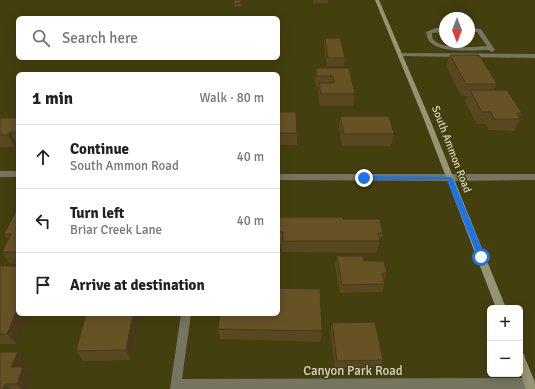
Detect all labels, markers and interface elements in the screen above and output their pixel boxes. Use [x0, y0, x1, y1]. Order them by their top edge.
north arrow [439, 12, 475, 48]
search box [16, 16, 280, 60]
icon: search [30, 27, 52, 49]
text: Search here [62, 29, 138, 47]
text: 1 min [32, 88, 73, 109]
text: Walk · 80 m [200, 90, 264, 106]
street label: South Ammon Road [429, 104, 474, 195]
text: Continue [70, 140, 129, 158]
icon: ahead [32, 146, 54, 168]
text: 40 m [237, 149, 264, 165]
text: South Ammon Road [70, 158, 179, 174]
route end [355, 169, 373, 187]
text: Turn left [70, 204, 124, 222]
icon: left [32, 210, 54, 232]
text: 40 m [237, 213, 264, 229]
text: Briar Creek Lane [70, 222, 162, 238]
route start [472, 248, 490, 266]
icon: arrive [32, 274, 54, 296]
text: Arrive at destination [70, 276, 205, 294]
map controls [487, 305, 523, 377]
button: + [487, 305, 523, 341]
button: − [487, 341, 523, 377]
street label: Canyon Park Road [303, 363, 403, 379]

